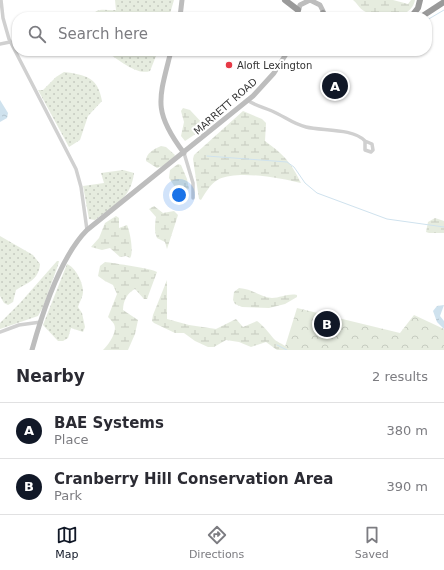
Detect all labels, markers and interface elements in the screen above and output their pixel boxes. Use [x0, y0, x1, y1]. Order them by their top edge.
search box [12, 12, 432, 56]
icon: search [26, 23, 48, 45]
text: Search here [58, 25, 148, 43]
marker: Aloft Lexington [224, 60, 234, 70]
place label: Aloft Lexington [237, 60, 312, 71]
pin: A [322, 71, 348, 101]
street label: MARRETT ROAD [191, 76, 259, 137]
your location [169, 185, 189, 205]
pin: B [314, 309, 340, 339]
text: Nearby [16, 366, 85, 386]
text: 2 results [372, 369, 428, 384]
text: BAE Systems [54, 414, 164, 432]
text: A [24, 423, 34, 438]
text: 380 m [386, 423, 428, 438]
text: Place [54, 432, 89, 447]
text: Cranberry Hill Conservation Area [54, 470, 333, 488]
text: B [24, 479, 34, 494]
text: 390 m [386, 479, 428, 494]
text: Park [54, 488, 82, 503]
tab: Map [55, 524, 78, 561]
tab: Directions [189, 524, 244, 561]
tab: Saved [355, 524, 389, 561]

